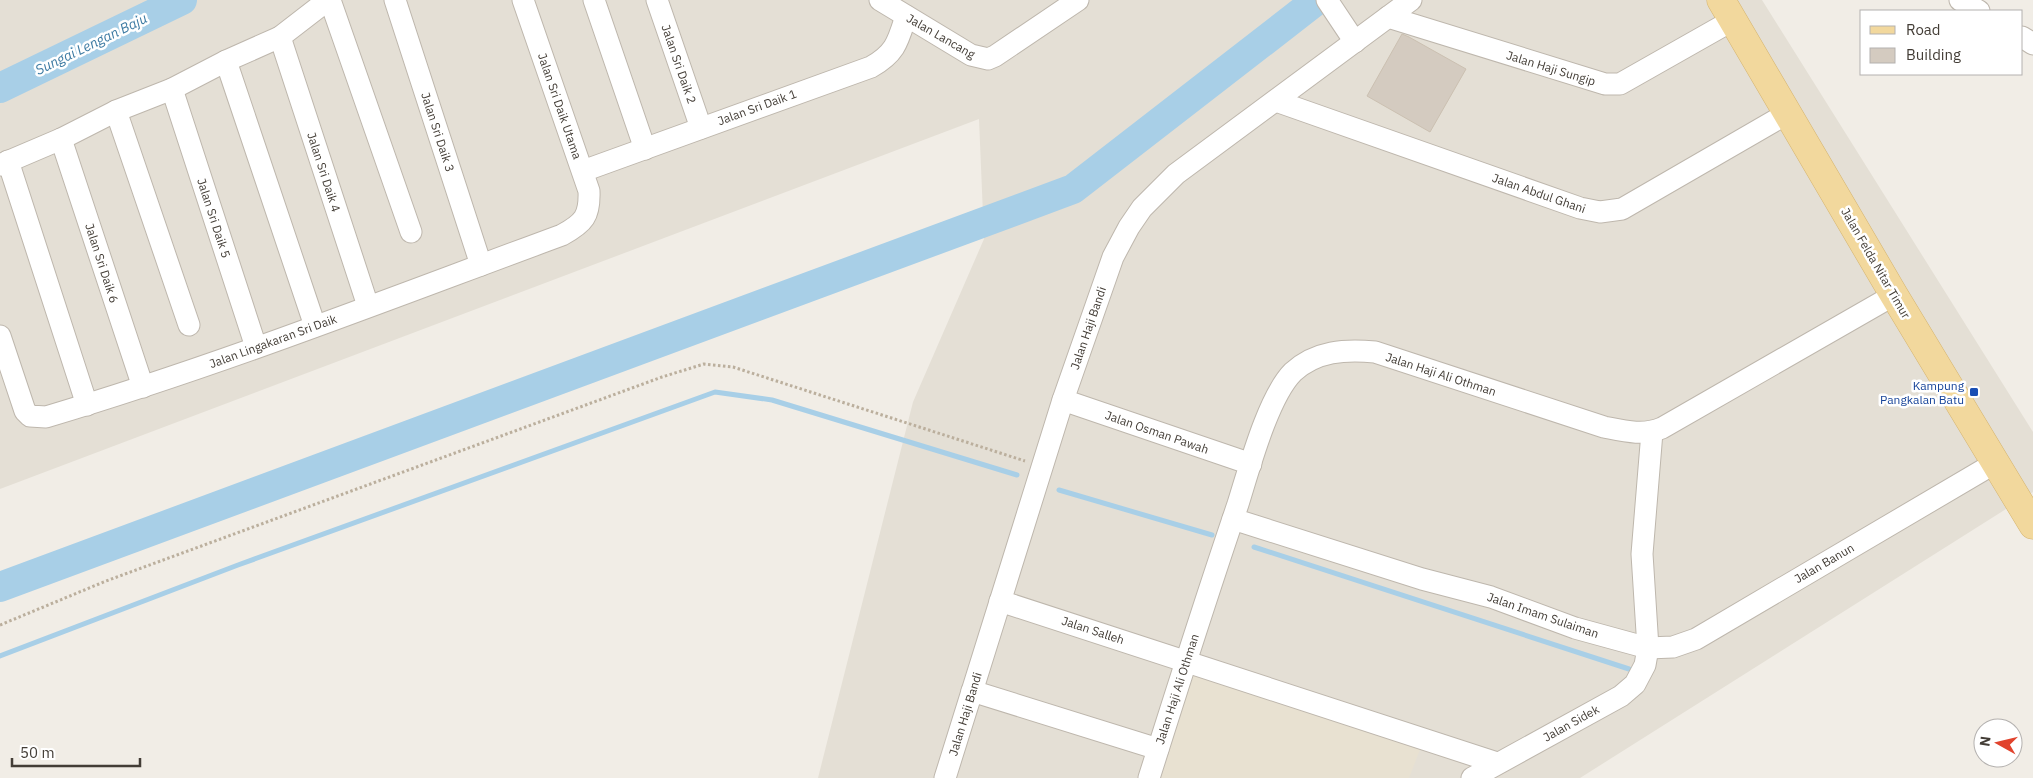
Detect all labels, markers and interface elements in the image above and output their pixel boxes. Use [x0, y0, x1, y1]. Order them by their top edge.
water label: Sungai Lengan Baju [32, 9, 150, 79]
street label: Jalan Lancang [904, 10, 979, 62]
legend [1860, 10, 2023, 75]
text: Road [1906, 20, 1941, 39]
street label: Jalan Sri Daik 2 [658, 22, 700, 106]
text: Building [1906, 45, 1961, 64]
street label: Jalan Haji Sungip [1505, 47, 1597, 89]
street label: Jalan Sri Daik Utama [535, 51, 585, 162]
street label: Jalan Sri Daik 1 [715, 86, 799, 128]
street label: Jalan Sri Daik 3 [418, 90, 458, 174]
street label: Jalan Sri Daik 4 [304, 130, 344, 214]
street label: Jalan Abdul Ghani [1490, 170, 1588, 216]
street label: Jalan Sri Daik 5 [194, 176, 234, 260]
street label: Jalan Felda Nitar Timur [1838, 205, 1914, 321]
street label: Jalan Sri Daik 6 [82, 221, 122, 305]
street label: Jalan Haji Bandi [1067, 285, 1109, 371]
street label: Jalan Lingakaran Sri Daik [207, 311, 339, 371]
street label: Jalan Haji Ali Othman [1384, 349, 1498, 399]
place label: Kampung Pangkalan Batu [1880, 378, 1965, 407]
marker: Kampung Pangkalan Batu [1968, 386, 1980, 398]
street label: Jalan Osman Pawah [1103, 407, 1211, 457]
street label: Jalan Banun [1791, 540, 1857, 586]
street label: Jalan Imam Sulaiman [1485, 589, 1601, 641]
street label: Jalan Salleh [1060, 613, 1126, 647]
street label: Jalan Haji Ali Othman [1152, 632, 1202, 746]
street label: Jalan Haji Bandi [945, 670, 985, 758]
street label: Jalan Sidek [1540, 701, 1602, 745]
north arrow [1973, 718, 2023, 768]
text: N [1976, 735, 1995, 747]
scale bar [12, 736, 140, 768]
text: 50 m [20, 743, 55, 762]

